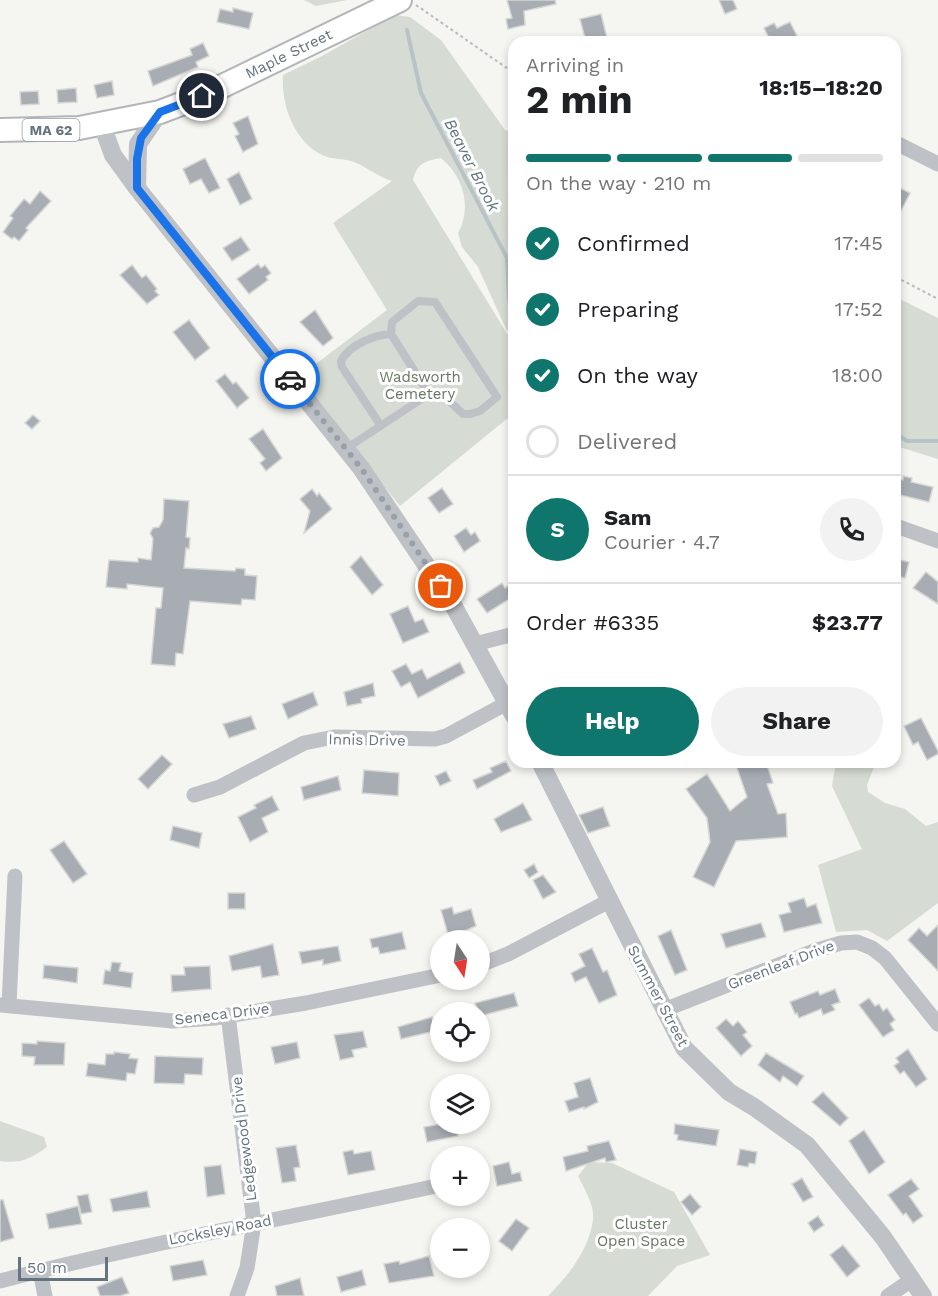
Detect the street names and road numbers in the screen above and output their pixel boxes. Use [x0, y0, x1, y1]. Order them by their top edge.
street label: Maple Street [242, 25, 336, 83]
road number: MA 62 [22, 119, 80, 141]
street label: Innis Drive [328, 730, 406, 750]
street label: Greenleaf Drive [725, 936, 837, 994]
street label: Summer Street [624, 942, 693, 1050]
street label: Seneca Drive [174, 999, 270, 1029]
street label: Ledgewood Drive [227, 1076, 261, 1202]
street label: Locksley Road [167, 1211, 273, 1249]

